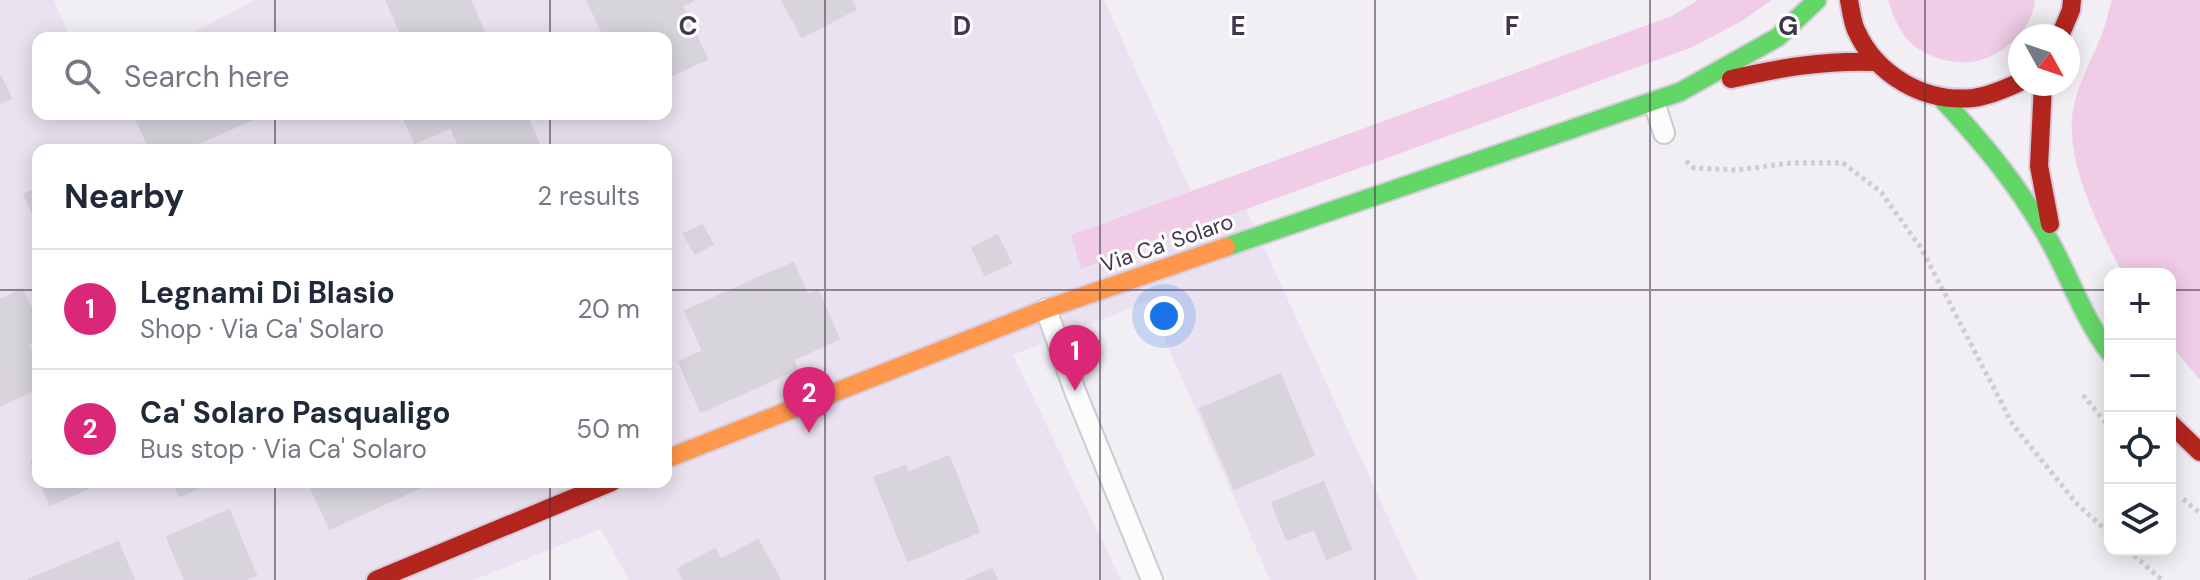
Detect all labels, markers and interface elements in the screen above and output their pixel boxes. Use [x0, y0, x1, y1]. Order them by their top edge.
text: C [678, 9, 698, 43]
text: D [953, 9, 971, 43]
text: E [1230, 9, 1246, 43]
text: F [1505, 9, 1519, 43]
text: G [1778, 9, 1798, 43]
north arrow [2008, 24, 2080, 96]
search box [32, 32, 672, 120]
icon: search [60, 54, 104, 98]
text: Search here [124, 57, 290, 96]
text: Nearby [64, 174, 184, 219]
text: 2 results [537, 179, 640, 213]
street label: Via Ca' Solaro [1097, 207, 1237, 279]
map controls [2104, 268, 2176, 556]
button: + [2104, 268, 2176, 340]
text: Legnami Di Blasio [140, 273, 395, 312]
text: 1 [85, 292, 95, 326]
text: 20 m [577, 292, 640, 326]
your location [1144, 296, 1184, 336]
text: Shop · Via Ca' Solaro [140, 312, 384, 346]
pin: 1 [1049, 325, 1101, 391]
button: − [2104, 340, 2176, 412]
pin: 2 [783, 367, 835, 433]
text: Ca' Solaro Pasqualigo [140, 393, 451, 432]
text: 2 [82, 412, 98, 446]
text: 50 m [576, 412, 640, 446]
button: locate [2104, 412, 2176, 484]
text: Bus stop · Via Ca' Solaro [140, 432, 427, 466]
button: layers [2104, 484, 2176, 556]

